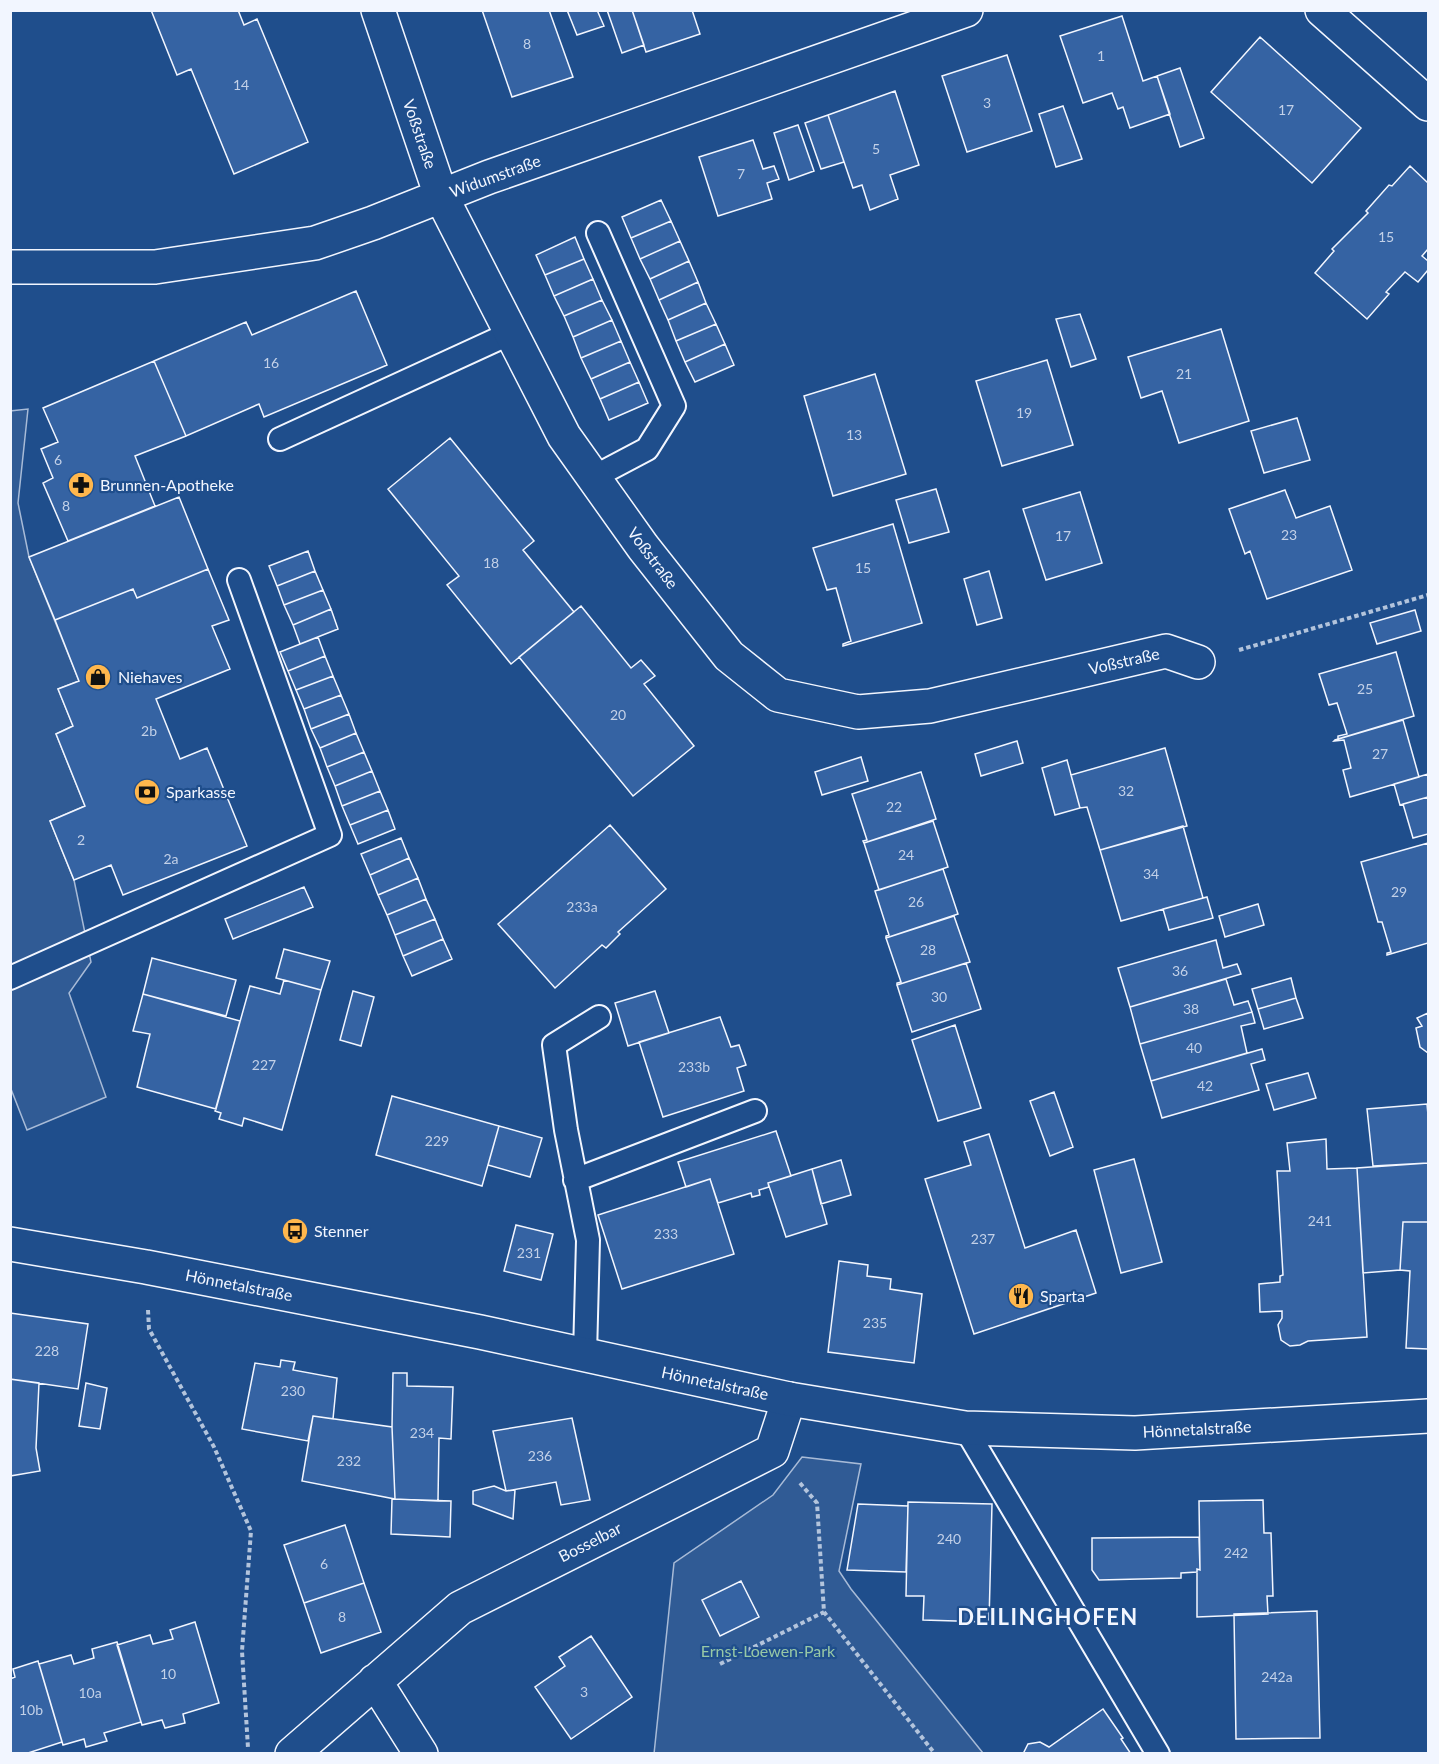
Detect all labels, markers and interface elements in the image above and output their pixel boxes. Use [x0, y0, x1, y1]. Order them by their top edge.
house number: 8 [523, 35, 531, 52]
house number: 1 [1097, 47, 1105, 64]
house number: 14 [233, 76, 249, 93]
house number: 3 [983, 94, 991, 111]
street label: Voßstraße [400, 97, 441, 171]
house number: 17 [1278, 101, 1294, 118]
house number: 5 [872, 140, 880, 157]
street label: Widumstraße [447, 150, 543, 201]
house number: 7 [737, 165, 745, 182]
house number: 15 [1378, 228, 1394, 245]
house number: 16 [263, 354, 279, 371]
house number: 21 [1176, 365, 1192, 382]
house number: 19 [1016, 404, 1032, 421]
house number: 13 [846, 426, 862, 443]
house number: 6 [54, 451, 62, 468]
pharmacy icon: Brunnen-Apotheke [66, 470, 96, 500]
place label: Brunnen-Apotheke [100, 475, 234, 494]
house number: 8 [62, 497, 70, 514]
street label: Voßstraße [624, 523, 683, 592]
house number: 23 [1281, 526, 1297, 543]
house number: 17 [1055, 527, 1071, 544]
house number: 18 [483, 554, 499, 571]
house number: 15 [855, 559, 871, 576]
street label: Voßstraße [1087, 643, 1161, 678]
shop icon: Niehaves [83, 662, 113, 692]
place label: Niehaves [118, 667, 183, 686]
house number: 25 [1357, 680, 1373, 697]
house number: 20 [610, 706, 626, 723]
house number: 2b [141, 722, 157, 739]
house number: 27 [1372, 745, 1388, 762]
bank icon: Sparkasse [132, 777, 162, 807]
place label: Sparkasse [166, 782, 236, 801]
house number: 32 [1118, 782, 1134, 799]
house number: 22 [886, 798, 902, 815]
house number: 2 [77, 831, 85, 848]
house number: 24 [898, 846, 914, 863]
house number: 2a [163, 850, 179, 867]
house number: 34 [1143, 865, 1159, 882]
house number: 29 [1391, 883, 1407, 900]
house number: 26 [908, 893, 924, 910]
house number: 233a [566, 898, 598, 915]
house number: 28 [920, 941, 936, 958]
house number: 36 [1172, 962, 1188, 979]
house number: 30 [931, 988, 947, 1005]
house number: 38 [1183, 1000, 1199, 1017]
house number: 40 [1186, 1039, 1202, 1056]
house number: 227 [252, 1056, 276, 1073]
house number: 233b [678, 1058, 710, 1075]
house number: 42 [1197, 1077, 1213, 1094]
house number: 229 [425, 1132, 449, 1149]
house number: 241 [1308, 1212, 1332, 1229]
bus stop icon: Stenner [280, 1216, 310, 1246]
place label: Stenner [314, 1221, 369, 1240]
house number: 233 [654, 1225, 678, 1242]
house number: 237 [971, 1230, 995, 1247]
house number: 231 [517, 1244, 541, 1261]
street label: Hönnetalstraße [184, 1265, 294, 1304]
restaurant icon: Sparta [1006, 1281, 1036, 1311]
place label: Sparta [1040, 1286, 1085, 1305]
house number: 235 [863, 1314, 887, 1331]
house number: 228 [35, 1342, 59, 1359]
street label: Hönnetalstraße [660, 1362, 770, 1403]
house number: 230 [281, 1382, 305, 1399]
street label: Hönnetalstraße [1142, 1416, 1252, 1441]
house number: 234 [410, 1424, 434, 1441]
house number: 236 [528, 1447, 552, 1464]
house number: 232 [337, 1452, 361, 1469]
street label: Bosselbar [555, 1518, 625, 1565]
house number: 240 [937, 1530, 961, 1547]
house number: 242 [1224, 1544, 1248, 1561]
house number: 6 [320, 1555, 328, 1572]
district label: DEILINGHOFEN [957, 1603, 1139, 1630]
house number: 8 [338, 1608, 346, 1625]
park label: Ernst-Loewen-Park [701, 1641, 836, 1660]
house number: 10 [160, 1665, 176, 1682]
house number: 242a [1261, 1668, 1293, 1685]
house number: 3 [580, 1683, 588, 1700]
house number: 10a [78, 1684, 102, 1701]
house number: 10b [19, 1701, 43, 1718]

